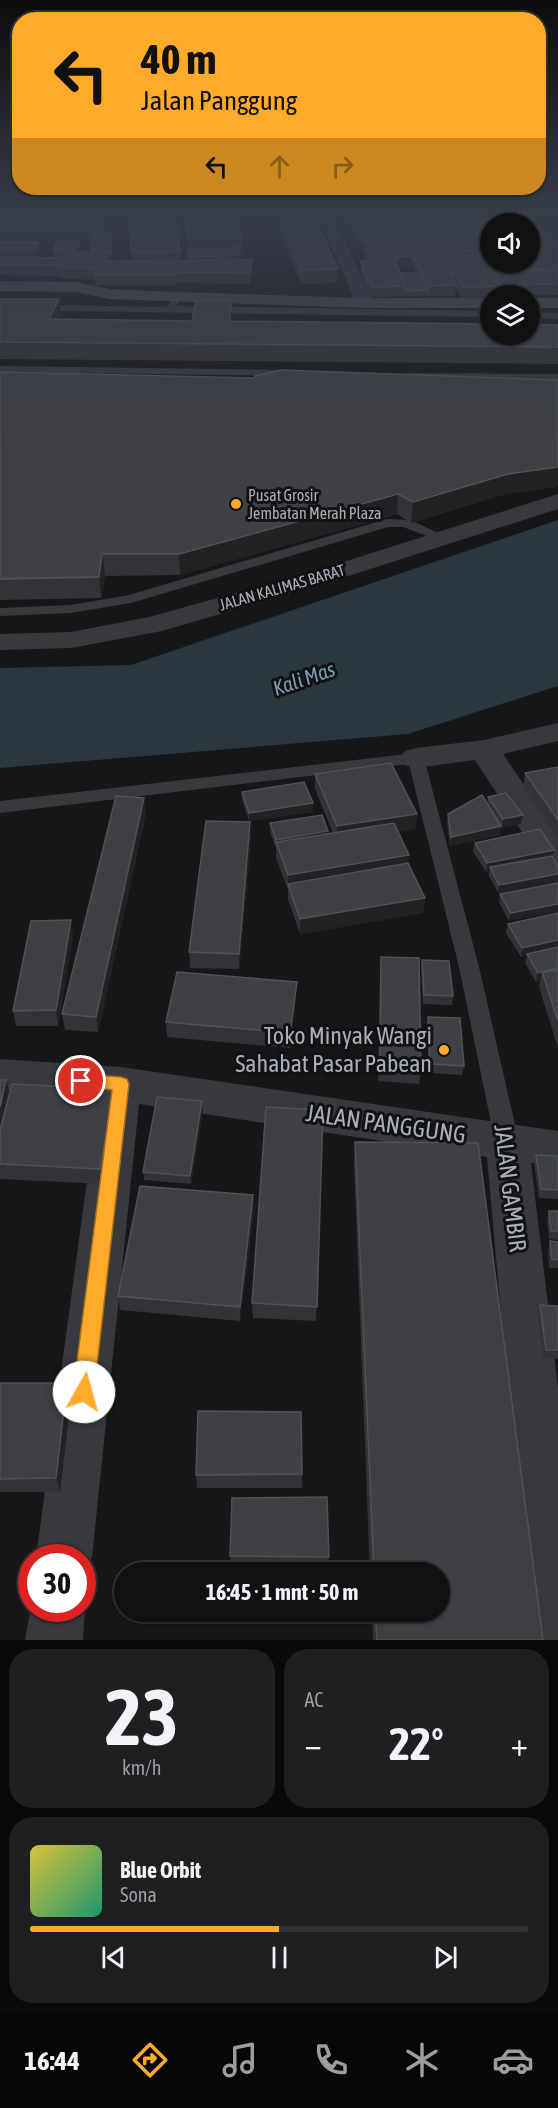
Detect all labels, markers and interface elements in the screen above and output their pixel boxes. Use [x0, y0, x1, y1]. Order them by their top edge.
text: 40 m [141, 35, 216, 83]
icon: left [42, 36, 120, 114]
text: Jalan Panggung [141, 85, 297, 116]
icon: left [200, 150, 233, 183]
icon: ahead [263, 150, 296, 183]
icon: right [326, 150, 359, 183]
map controls [480, 213, 540, 345]
button: sound [480, 213, 540, 273]
button: layers [480, 285, 540, 345]
place label: Pusat Grosir Jembatan Merah Plaza [248, 486, 381, 522]
marker: Pusat Grosir Jembatan Merah Plaza [229, 497, 243, 511]
street label: JALAN KALIMAS BARAT [217, 560, 347, 614]
water label: Kali Mas [269, 656, 338, 700]
place label: Toko Minyak Wangi Sahabat Pasar Pabean [235, 1022, 432, 1077]
marker: Toko Minyak Wangi Sahabat Pasar Pabean [437, 1043, 451, 1057]
pin [55, 1055, 106, 1106]
icon: arrive [64, 1064, 97, 1097]
street label: JALAN PANGGUNG [304, 1099, 468, 1148]
street label: JALAN GAMBIR [489, 1123, 532, 1253]
position arrow [52, 1360, 116, 1424]
speed limit sign: 30 [18, 1544, 96, 1622]
text: 16:45 · 1 mnt · 50 m [206, 1579, 358, 1605]
text: 23 [105, 1672, 178, 1762]
text: AC [305, 1688, 323, 1711]
text: 22° [389, 1718, 444, 1770]
text: − [305, 1725, 322, 1763]
text: + [511, 1725, 528, 1763]
text: km/h [122, 1756, 162, 1779]
text: Blue Orbit [120, 1857, 201, 1883]
text: Sona [120, 1883, 157, 1906]
icon: previous [97, 1941, 130, 1974]
icon: pause [263, 1941, 296, 1974]
icon: next [429, 1941, 462, 1974]
icon: directions [129, 2039, 171, 2081]
icon: music [219, 2039, 261, 2081]
icon: phone [310, 2039, 352, 2081]
icon: climate [401, 2039, 443, 2081]
icon: car [492, 2039, 534, 2081]
text: 16:44 [24, 2045, 80, 2076]

